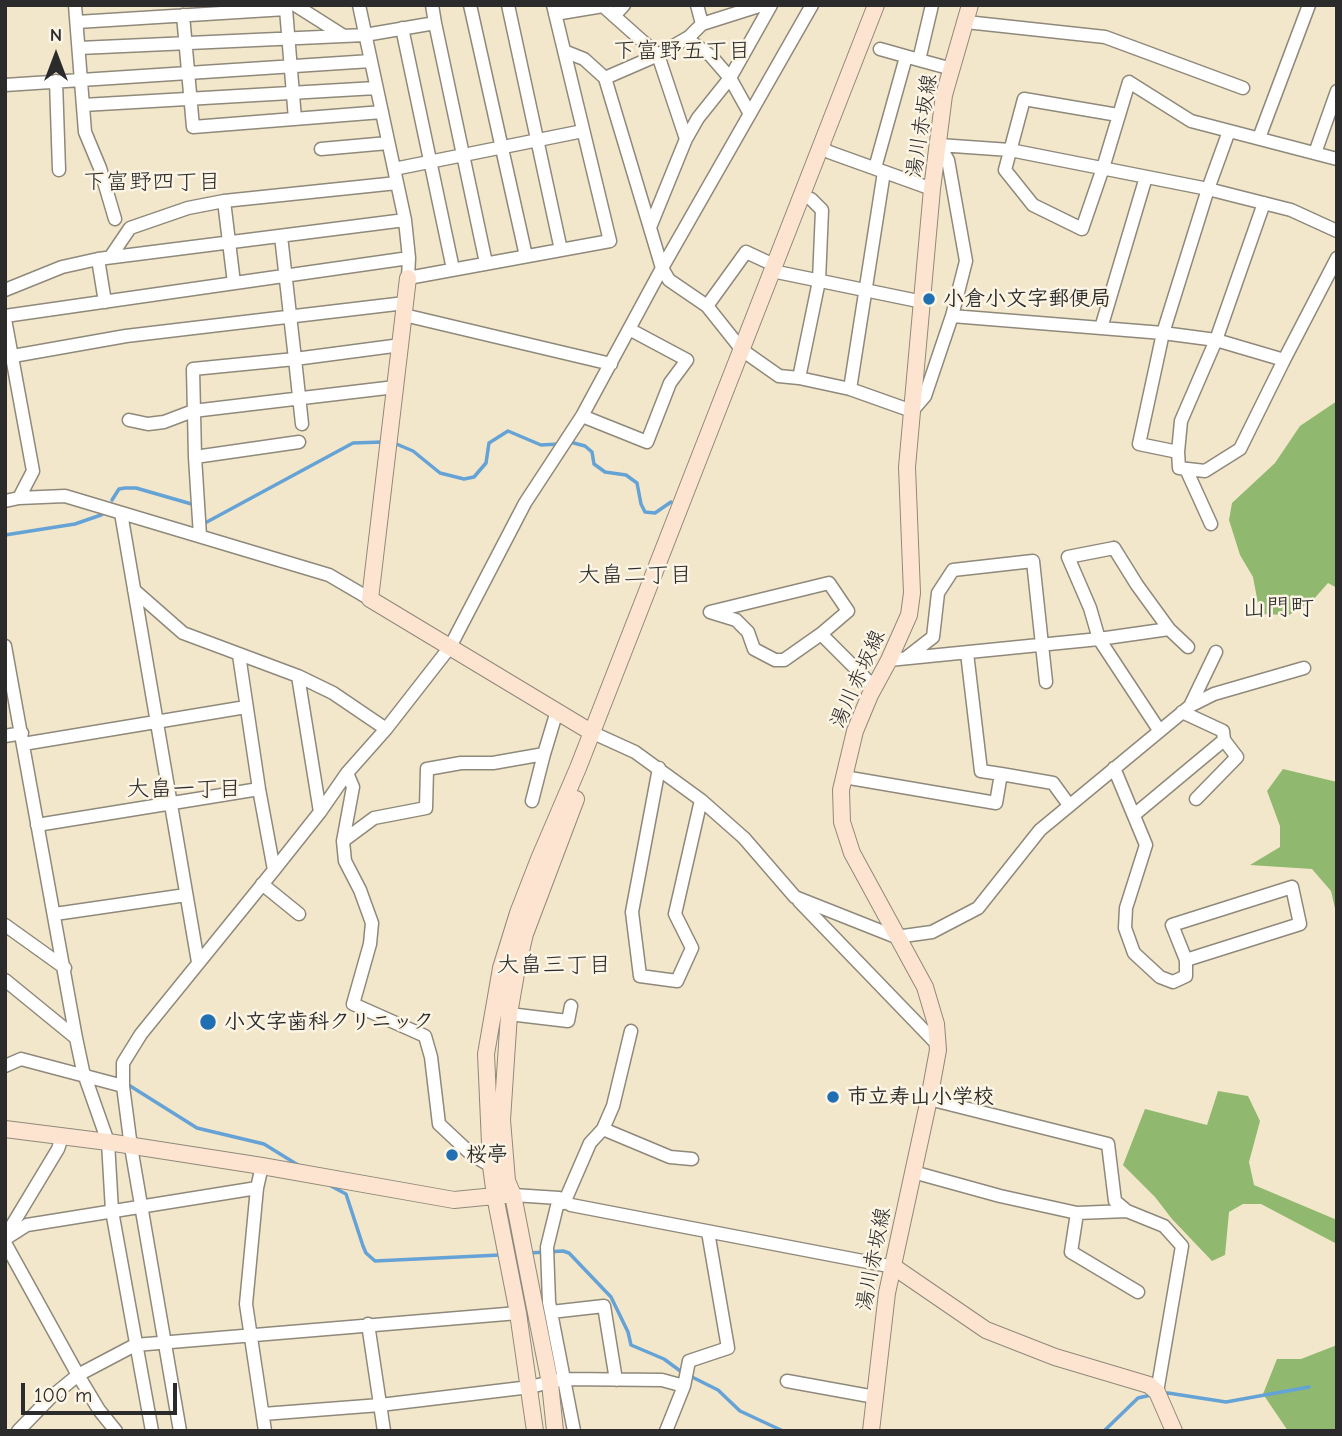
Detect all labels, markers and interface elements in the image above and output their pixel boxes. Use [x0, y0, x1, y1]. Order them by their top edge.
north arrow [21, 21, 91, 91]
text: N [50, 24, 62, 46]
district label: 下富野五丁目 [613, 37, 751, 65]
street label: 湯川赤坂線 [901, 72, 943, 180]
district label: 下富野四丁目 [83, 168, 221, 196]
place label: 小倉小文字郵便局 [943, 286, 1111, 312]
marker: 小倉小文字郵便局 [921, 291, 937, 307]
district label: 大畠二丁目 [578, 561, 692, 589]
district label: 山門町 [1242, 594, 1314, 622]
street label: 湯川赤坂線 [825, 626, 891, 732]
district label: 大畠一丁目 [127, 775, 241, 803]
district label: 大畠三丁目 [497, 951, 611, 979]
place label: 小文字歯科クリニック [224, 1009, 434, 1035]
marker: 小文字歯科クリニック [198, 1012, 218, 1032]
place label: 市立寿山小学校 [847, 1084, 994, 1110]
marker: 市立寿山小学校 [825, 1089, 841, 1105]
place label: 桜亭 [466, 1142, 508, 1168]
marker: 桜亭 [444, 1147, 460, 1163]
street label: 湯川赤坂線 [852, 1205, 896, 1313]
scale bar [24, 1370, 180, 1414]
text: 100 m [34, 1383, 92, 1407]

